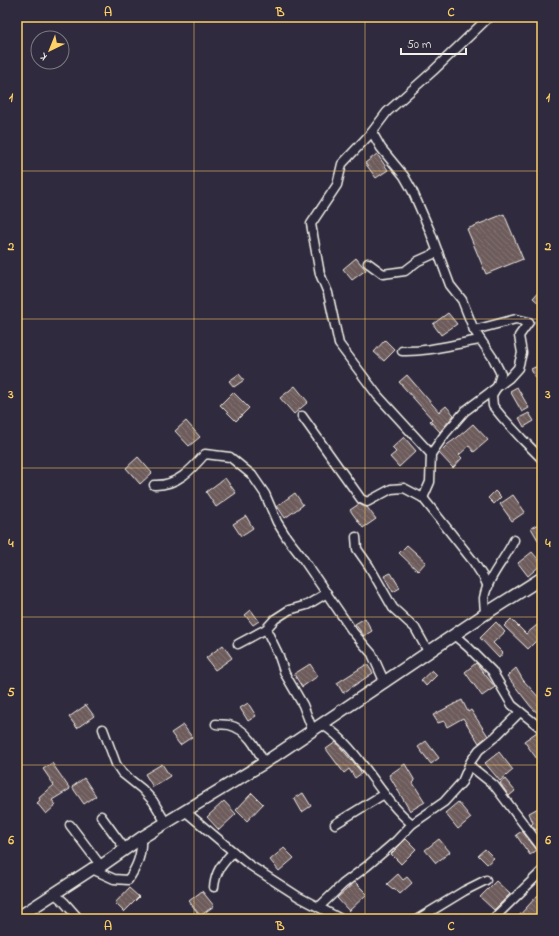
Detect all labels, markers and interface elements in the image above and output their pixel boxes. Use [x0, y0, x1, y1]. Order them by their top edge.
text: A [104, 3, 112, 22]
text: B [275, 3, 285, 22]
text: C [447, 3, 455, 22]
north arrow [30, 30, 70, 70]
scale bar [401, 30, 466, 56]
text: 50 m [407, 36, 431, 54]
text: K [36, 48, 51, 64]
text: 1 [9, 88, 14, 107]
text: 1 [546, 88, 551, 107]
text: 2 [7, 237, 15, 256]
text: 2 [544, 237, 552, 256]
text: 3 [7, 385, 14, 404]
text: 3 [544, 385, 551, 404]
text: 4 [7, 534, 14, 553]
text: 4 [544, 534, 551, 553]
text: 5 [7, 683, 15, 702]
text: 5 [544, 683, 552, 702]
text: 6 [7, 831, 14, 850]
text: 6 [544, 831, 551, 850]
text: A [104, 917, 112, 936]
text: B [275, 917, 285, 936]
text: C [447, 917, 455, 936]

